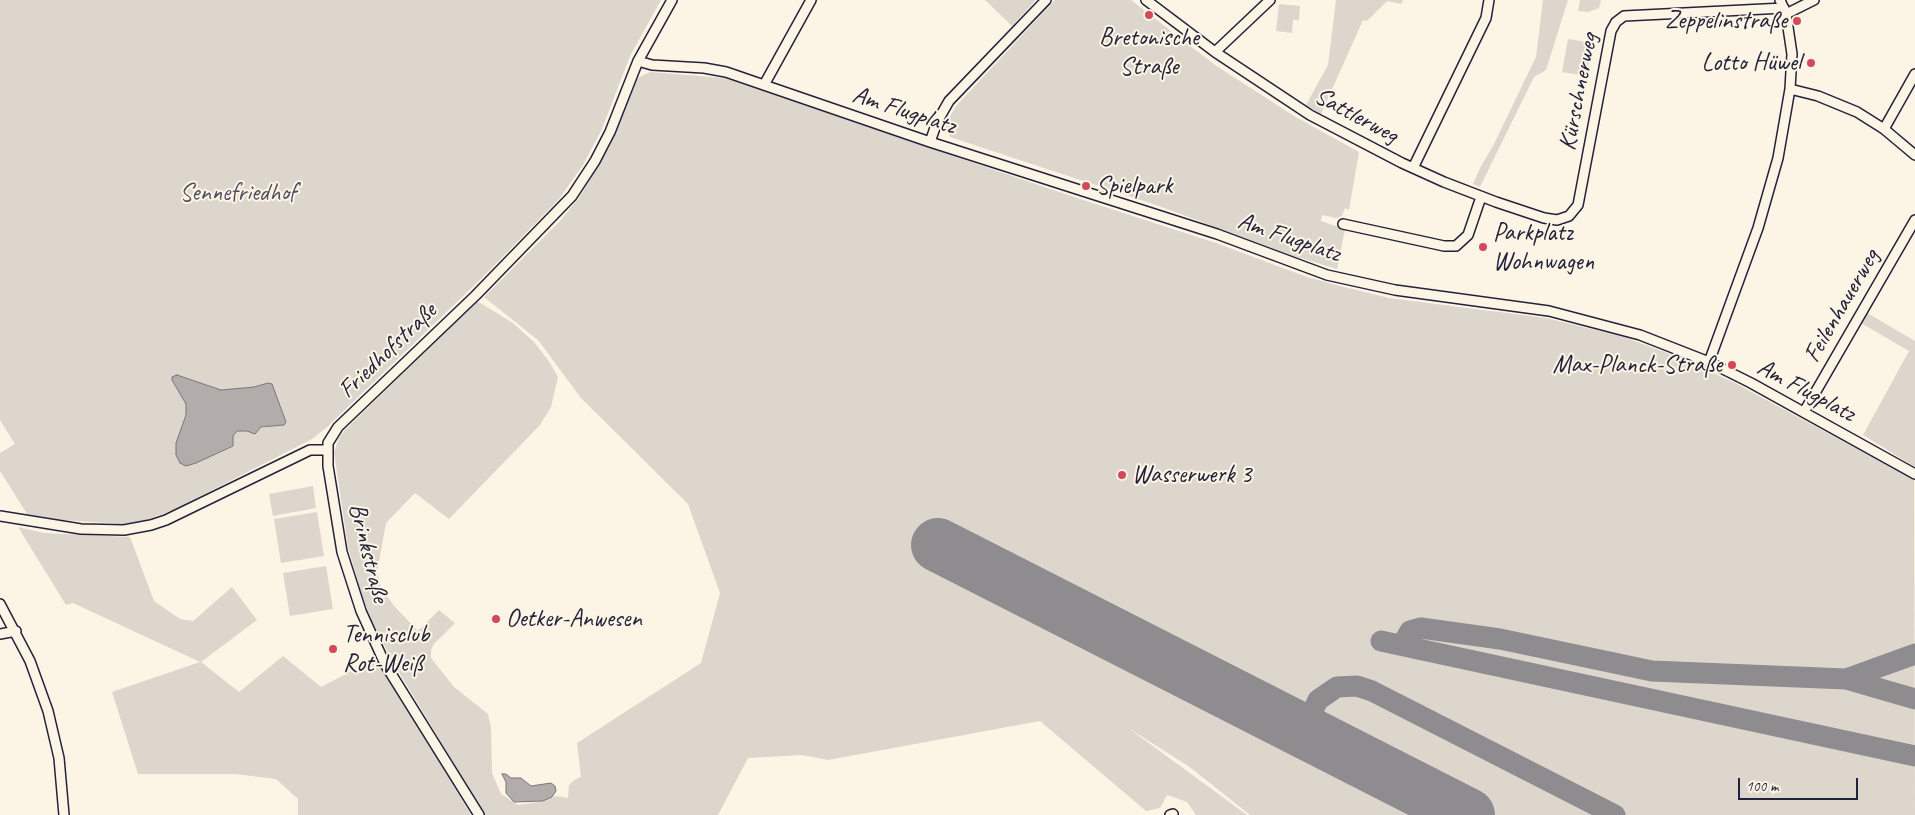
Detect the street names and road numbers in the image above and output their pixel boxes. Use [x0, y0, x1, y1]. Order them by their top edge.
street label: Kürschnerweg [1553, 31, 1605, 153]
street label: Am Flugplatz [849, 80, 959, 142]
street label: Sattlerweg [1309, 81, 1403, 151]
street label: Am Flugplatz [1234, 206, 1344, 270]
street label: Feilenhauerweg [1798, 244, 1886, 368]
street label: Friedhofstraße [333, 297, 443, 405]
street label: Am Flugplatz [1752, 353, 1860, 429]
street label: Brinkstraße [341, 500, 395, 606]

